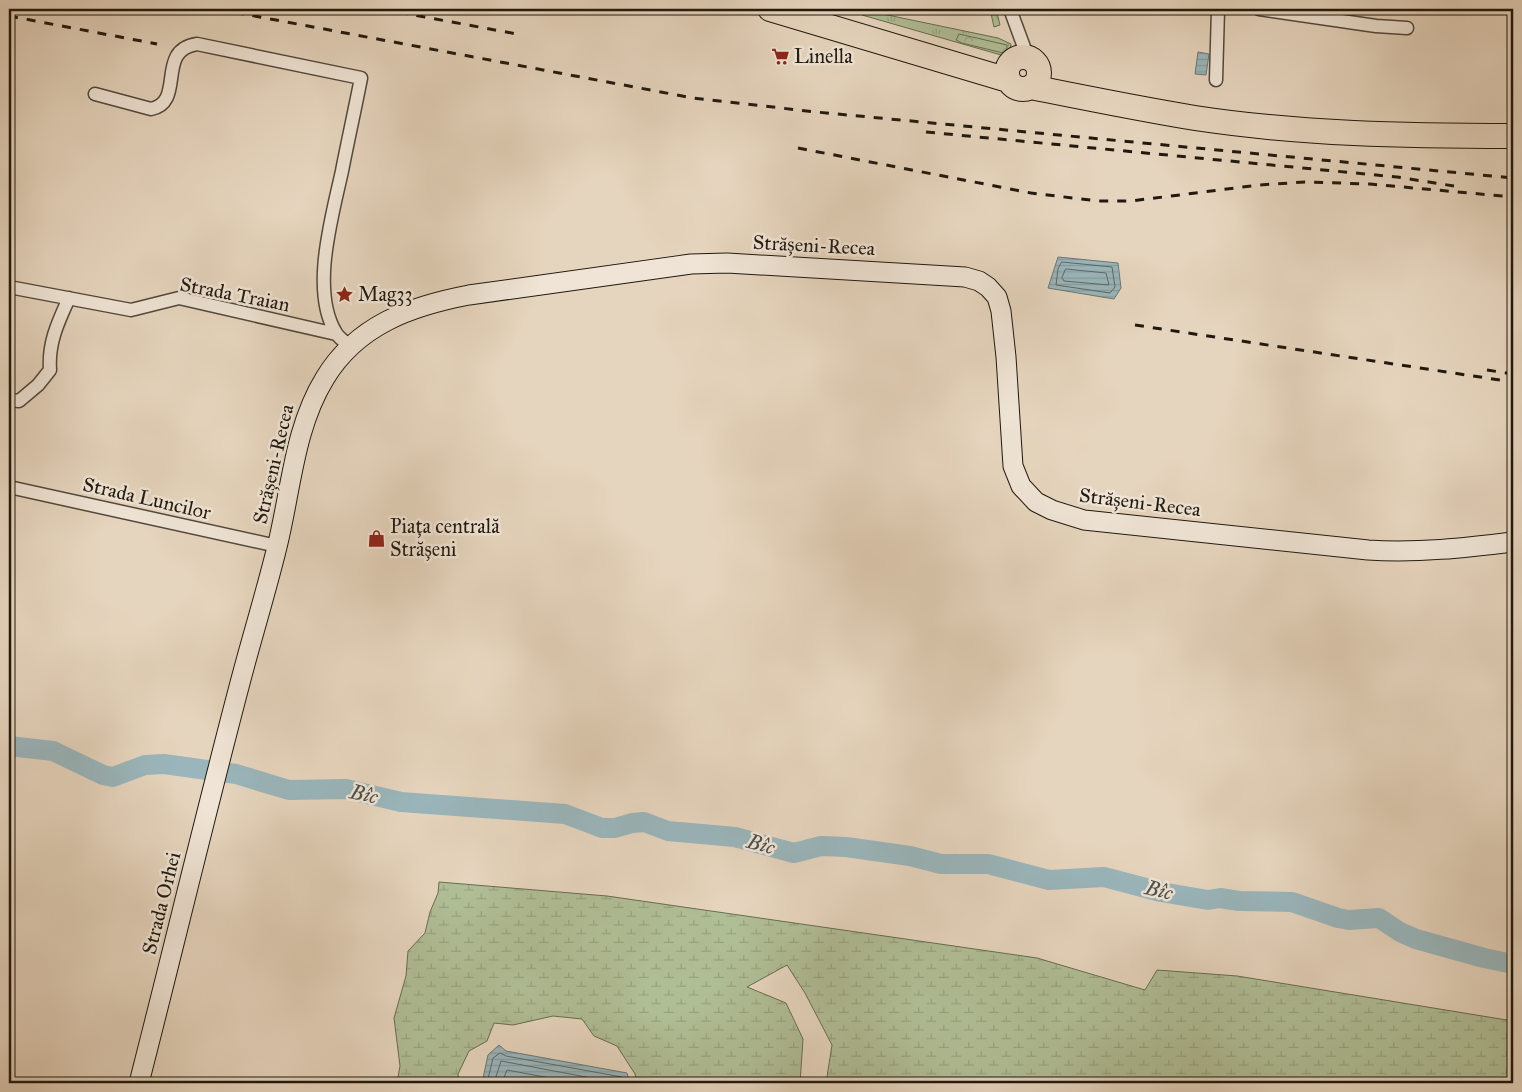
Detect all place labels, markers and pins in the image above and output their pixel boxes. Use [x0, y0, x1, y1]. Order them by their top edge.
place label: Linella [794, 44, 853, 68]
supermarket icon: Linella [770, 46, 790, 66]
place label: Mag33 [358, 282, 412, 307]
place icon: Mag33 [334, 284, 354, 304]
place label: Piața centrală Strășeni [390, 514, 500, 561]
shop icon: Piața centrală Strășeni [366, 528, 386, 548]

